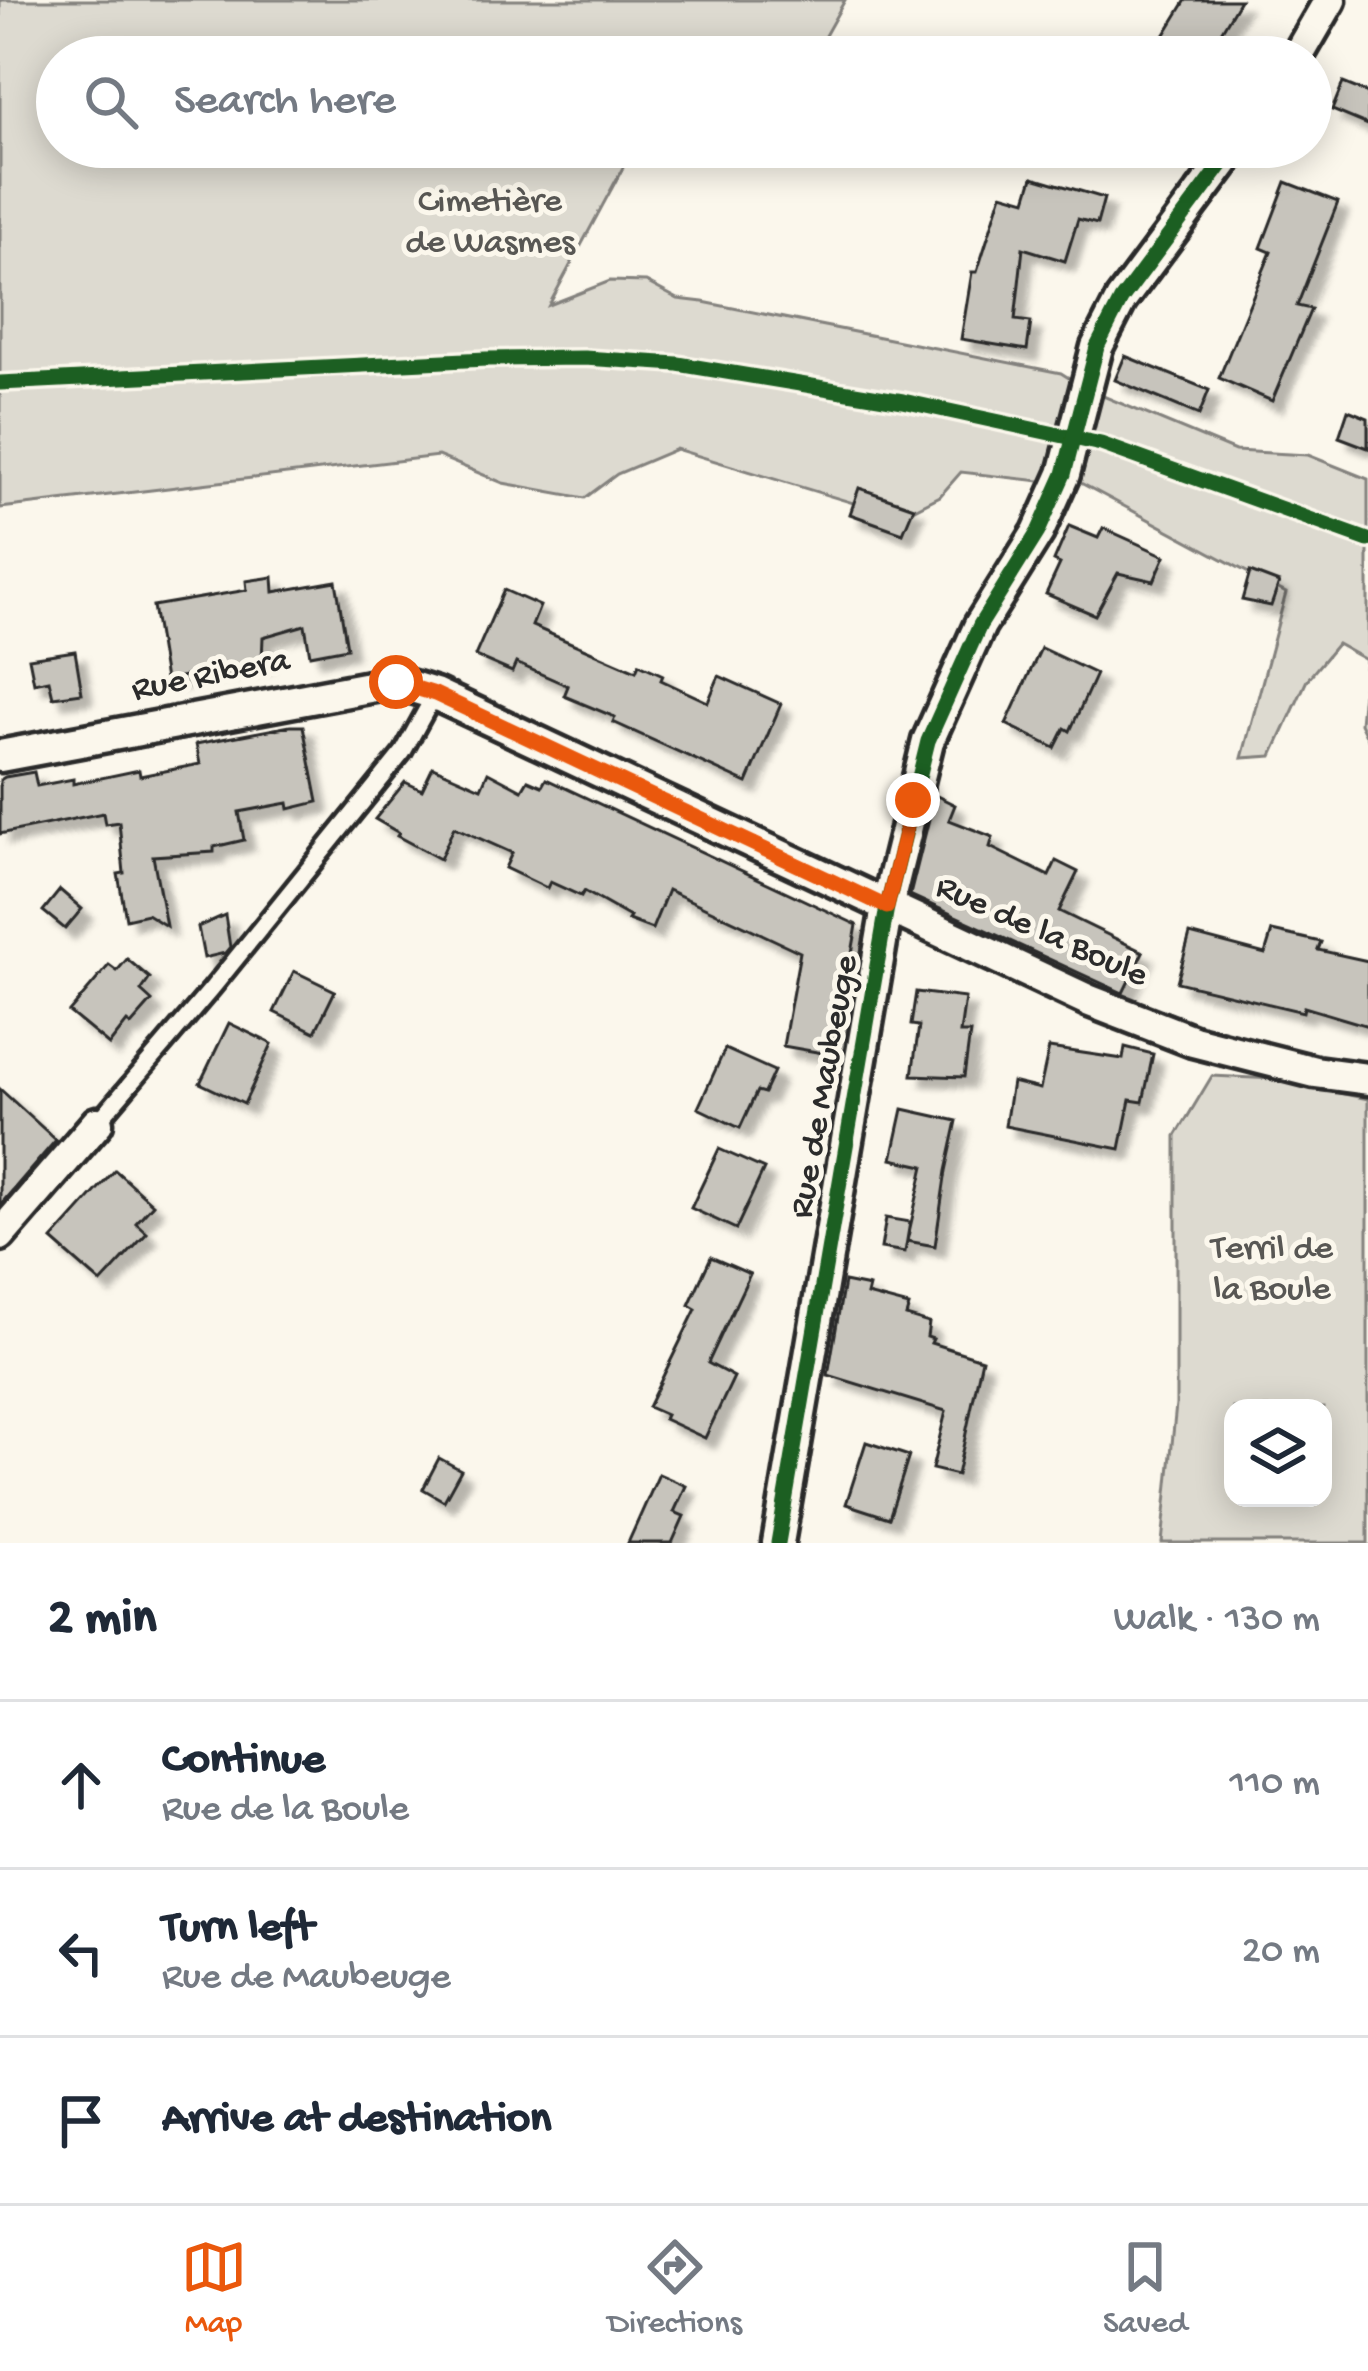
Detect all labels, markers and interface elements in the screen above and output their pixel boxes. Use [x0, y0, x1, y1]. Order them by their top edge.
search box [36, 36, 1332, 168]
icon: search [78, 69, 144, 135]
text: Search here [174, 76, 396, 129]
park label: Cimetière de Wasmes [405, 182, 576, 266]
street label: Rue Ribera [128, 640, 295, 713]
route start [369, 655, 423, 709]
route end [886, 773, 940, 827]
street label: Rue de la Boule [928, 867, 1154, 999]
street label: Rue de Maubeuge [782, 952, 870, 1222]
park label: Terril de la Boule [1209, 1229, 1333, 1313]
map controls [1224, 1399, 1332, 1507]
button: layers [1224, 1399, 1332, 1507]
text: 2 min [48, 1591, 157, 1651]
text: Walk · 130 m [1113, 1598, 1320, 1644]
text: Continue [162, 1735, 325, 1788]
icon: ahead [48, 1752, 114, 1818]
text: 110 m [1229, 1762, 1320, 1808]
text: Rue de la Boule [162, 1788, 409, 1834]
text: Turn left [162, 1903, 314, 1956]
icon: left [48, 1920, 114, 1986]
text: 20 m [1242, 1930, 1320, 1976]
text: Rue de Maubeuge [162, 1956, 451, 2002]
icon: arrive [48, 2088, 114, 2154]
text: Arrive at destination [162, 2094, 551, 2147]
tab: Map [181, 2234, 247, 2344]
tab: Directions [608, 2234, 742, 2344]
tab: Saved [1103, 2234, 1187, 2344]

